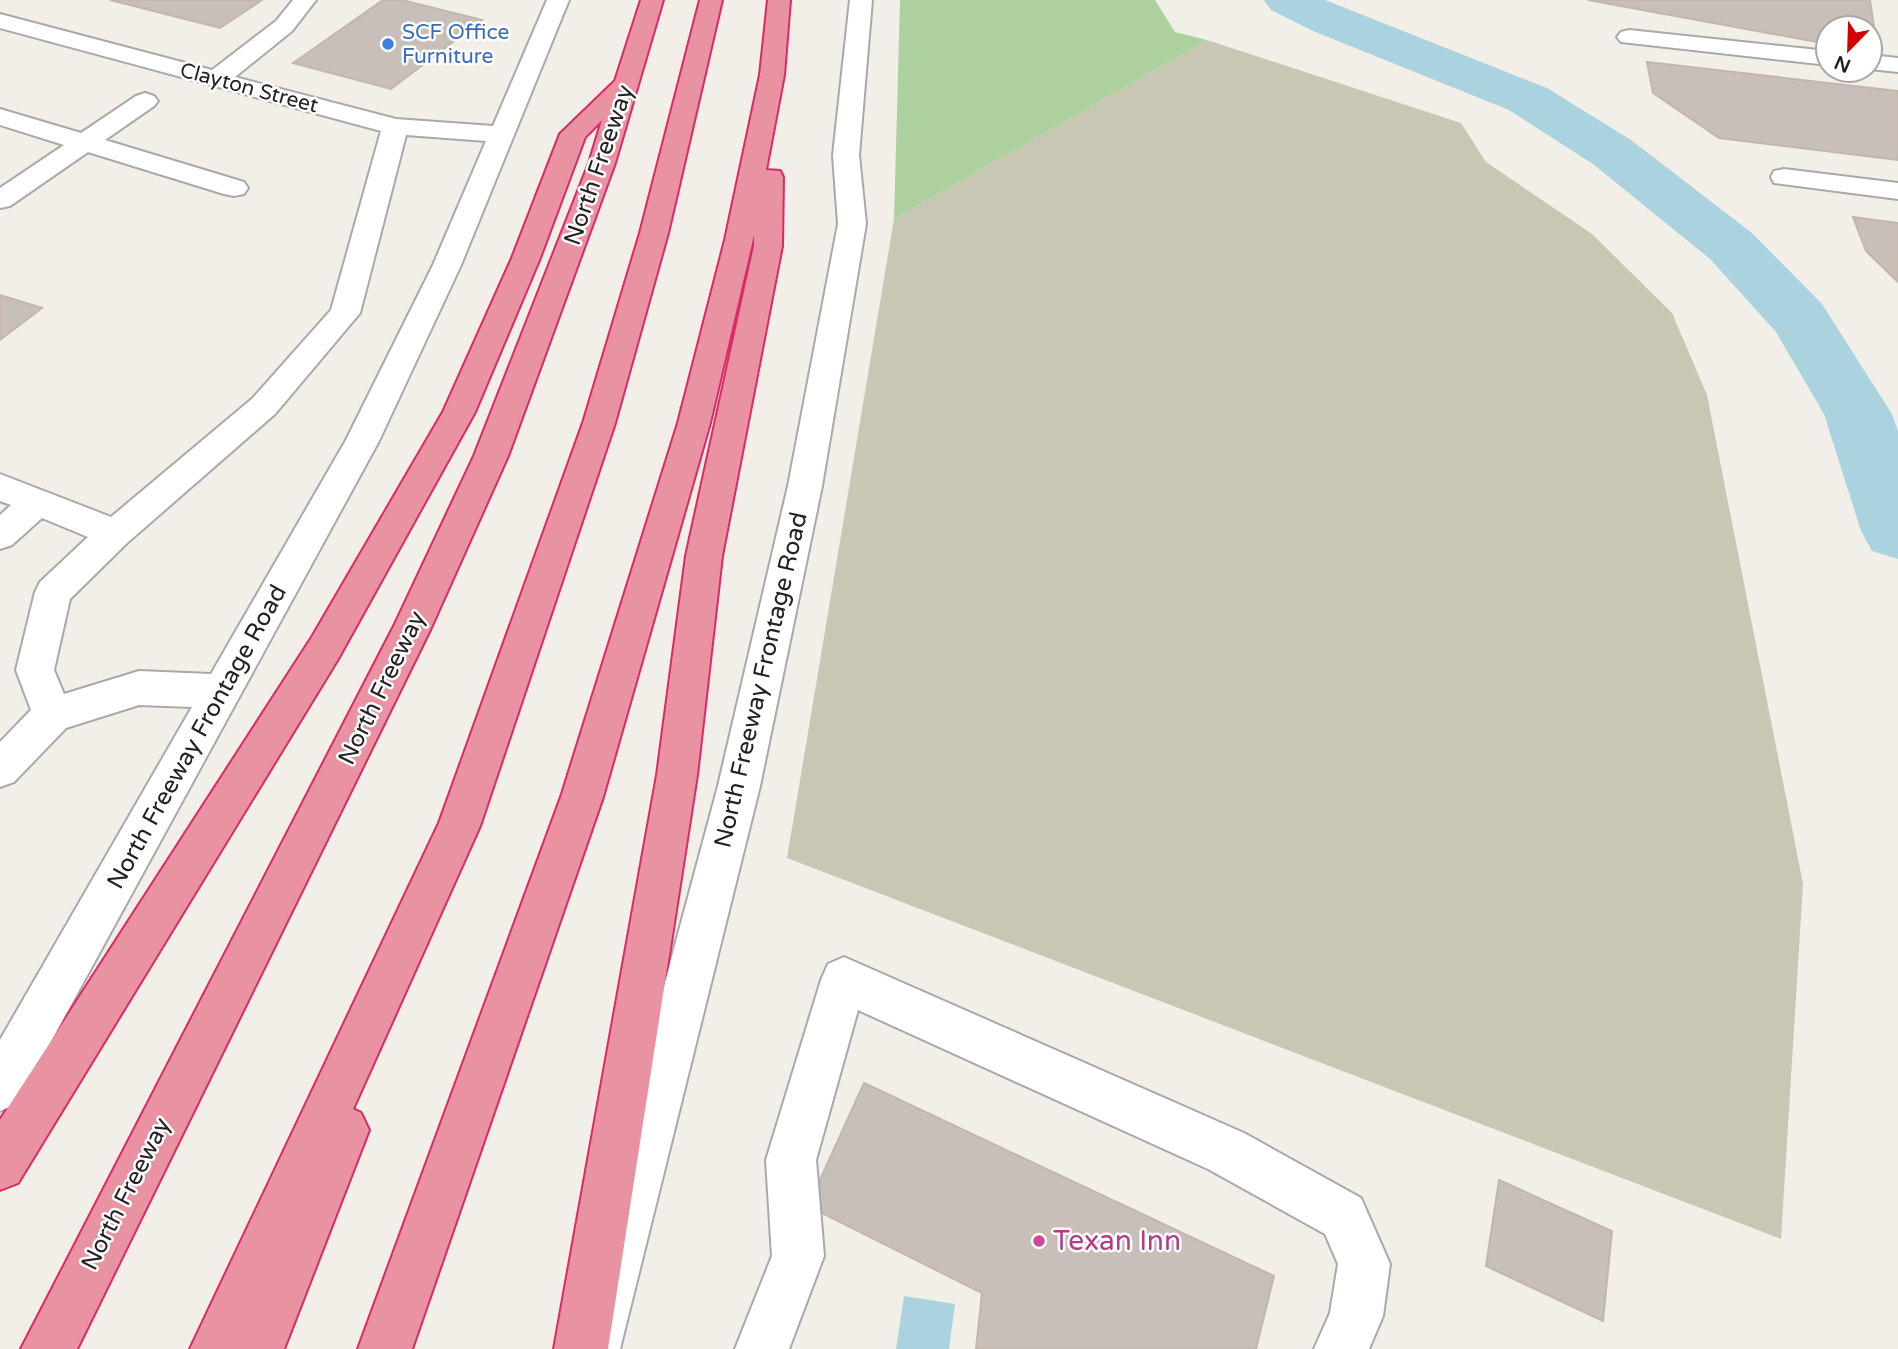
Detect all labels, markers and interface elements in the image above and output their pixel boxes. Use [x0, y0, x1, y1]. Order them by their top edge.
north arrow [1814, 14, 1884, 84]
place label: SCF Office Furniture [402, 20, 510, 69]
marker: SCF Office Furniture [380, 36, 396, 52]
text: N [1831, 51, 1854, 77]
street label: Clayton Street [177, 58, 321, 118]
street label: North Freeway [558, 81, 640, 249]
street label: North Freeway Frontage Road [708, 509, 814, 851]
street label: North Freeway Frontage Road [101, 580, 293, 894]
street label: North Freeway [332, 606, 432, 770]
street label: North Freeway [75, 1113, 177, 1275]
place label: Texan Inn [1053, 1224, 1181, 1258]
marker: Texan Inn [1031, 1233, 1047, 1249]

